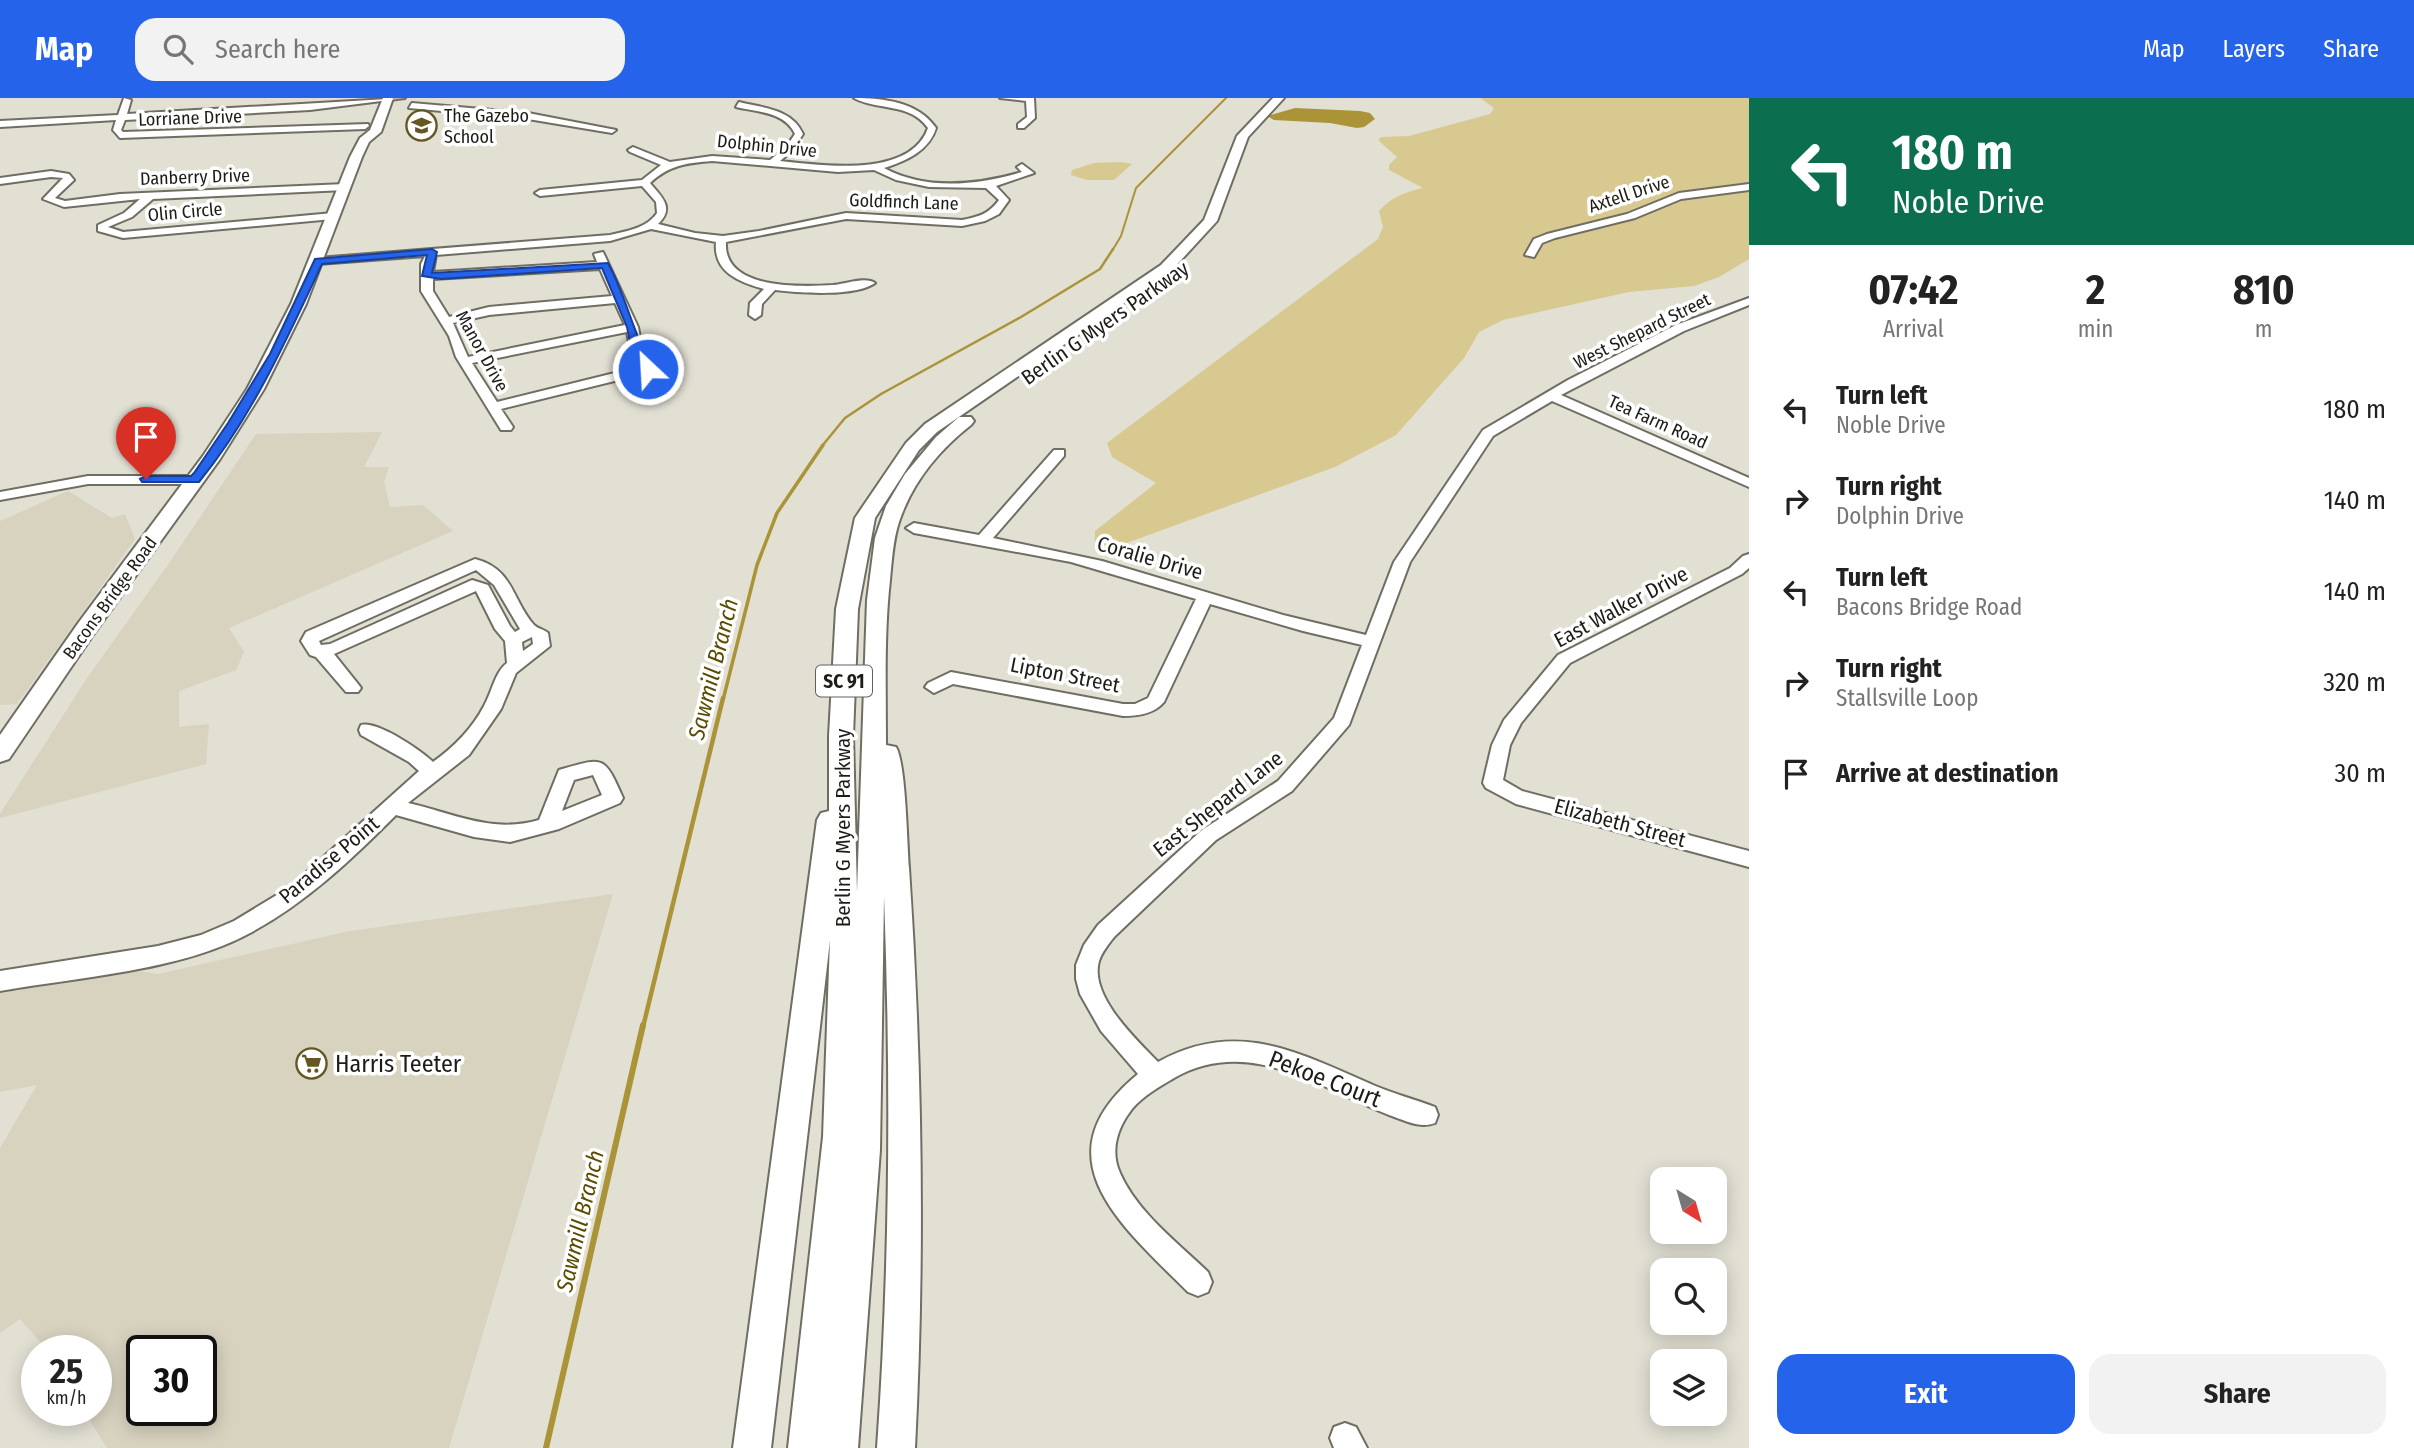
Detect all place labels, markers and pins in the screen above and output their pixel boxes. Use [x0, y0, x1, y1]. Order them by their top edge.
place label: The Gazebo School [444, 105, 529, 148]
school or university icon: The Gazebo School [404, 109, 438, 143]
pin [116, 407, 176, 479]
supermarket icon: Harris Teeter [295, 1047, 329, 1081]
place label: Harris Teeter [335, 1050, 462, 1078]

